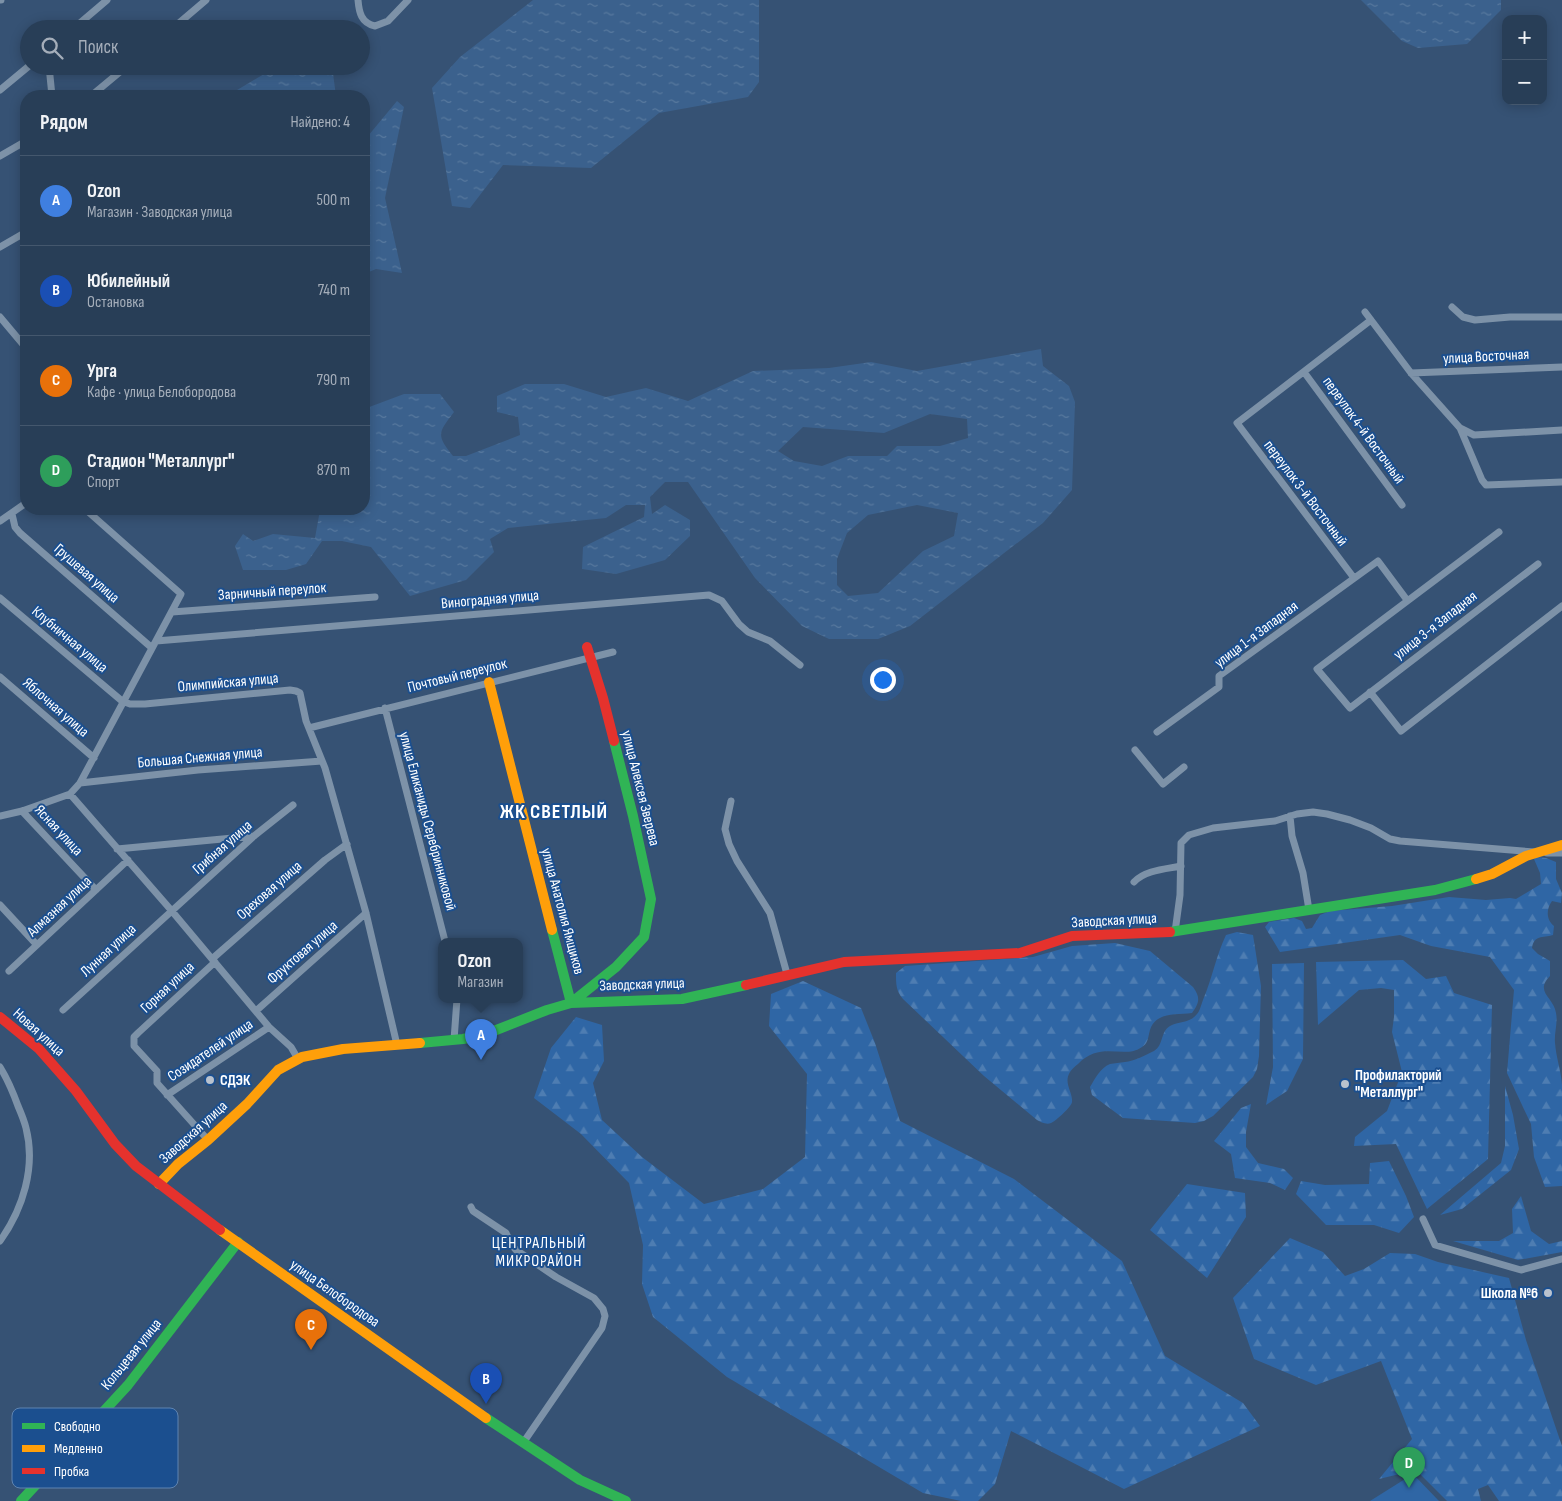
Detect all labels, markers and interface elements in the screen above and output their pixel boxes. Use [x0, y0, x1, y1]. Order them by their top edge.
map controls [1502, 15, 1547, 105]
button: + [1502, 15, 1547, 60]
search box [20, 20, 370, 75]
icon: search [38, 34, 66, 62]
text: Поиск [78, 36, 118, 59]
button: − [1502, 60, 1547, 105]
text: Рядом [40, 110, 88, 135]
text: Найдено: 4 [290, 113, 350, 132]
text: Ozon [87, 180, 121, 203]
text: A [52, 191, 60, 210]
text: 500 m [316, 191, 350, 210]
text: Магазин · Заводская улица [87, 203, 232, 222]
text: Юбилейный [87, 270, 170, 293]
text: B [52, 281, 60, 300]
text: 740 m [318, 281, 350, 300]
text: Остановка [87, 293, 144, 312]
street label: улица Восточная [1442, 345, 1530, 368]
text: Урга [87, 360, 117, 383]
text: C [52, 371, 60, 390]
text: 790 m [317, 371, 350, 390]
street label: переулок 4-й Восточный [1318, 373, 1409, 488]
text: Кафе · улица Белобородова [87, 383, 236, 402]
street label: переулок 3-й Восточный [1260, 437, 1352, 550]
text: Стадион "Металлург" [87, 450, 235, 473]
text: D [52, 461, 60, 480]
text: 870 m [317, 461, 350, 480]
text: Спорт [87, 473, 120, 492]
street label: Грушевая улица [50, 540, 124, 607]
street label: Зарничный переулок [217, 578, 327, 605]
street label: Виноградная улица [440, 586, 540, 613]
street label: улица 3-я Западная [1390, 587, 1481, 664]
street label: улица 1-я Западная [1211, 597, 1302, 672]
street label: Клубничная улица [28, 602, 112, 677]
street label: Почтовый переулок [406, 654, 509, 697]
your location [870, 667, 896, 693]
street label: Олимпийская улица [177, 669, 279, 696]
street label: Яблочная улица [19, 673, 93, 741]
street label: улица Алексея Зверева [617, 728, 664, 848]
street label: улица Еликаниды Серебринниковой [394, 730, 461, 913]
street label: Большая Снежная улица [137, 743, 263, 772]
district label: ЖК СВЕТЛЫЙ [500, 800, 608, 824]
street label: Ясная улица [30, 801, 87, 860]
street label: Грибная улица [188, 816, 256, 879]
street label: улица Анатолия Ямщиков [537, 846, 589, 977]
street label: Ореховая улица [233, 857, 306, 924]
street label: Алмазная улица [22, 872, 96, 942]
street label: Заводская улица [1071, 909, 1157, 932]
street label: Фруктовая улица [263, 916, 342, 988]
street label: Лунная улица [76, 920, 140, 981]
popup [438, 938, 523, 1003]
text: Ozon [458, 950, 491, 973]
street label: Горная улица [136, 957, 198, 1017]
text: Магазин [458, 973, 503, 992]
street label: Заводская улица [599, 974, 685, 995]
street label: Новая улица [9, 1004, 69, 1061]
street label: Созидателей улица [164, 1015, 257, 1086]
pin: A [465, 1019, 497, 1060]
place label: Профилакторий "Металлург" [1355, 1066, 1442, 1102]
place label: СДЭК [220, 1071, 251, 1090]
marker: СДЭК [204, 1074, 216, 1086]
marker: Профилакторий "Металлург" [1339, 1078, 1351, 1090]
street label: Заводская улица [155, 1097, 232, 1168]
district label: ЦЕНТРАЛЬНЫЙ МИКРОРАЙОН [492, 1234, 586, 1271]
street label: улица Белобородова [286, 1255, 384, 1332]
place label: Школа №6 [1481, 1284, 1538, 1303]
marker: Школа №6 [1542, 1287, 1554, 1299]
pin: C [295, 1309, 327, 1350]
street label: Кольцевая улица [97, 1315, 166, 1394]
pin: B [470, 1363, 502, 1404]
legend [12, 1408, 178, 1488]
text: Свободно [54, 1418, 101, 1435]
text: Медленно [54, 1440, 103, 1457]
pin: D [1393, 1447, 1425, 1488]
text: Пробка [54, 1463, 89, 1480]

